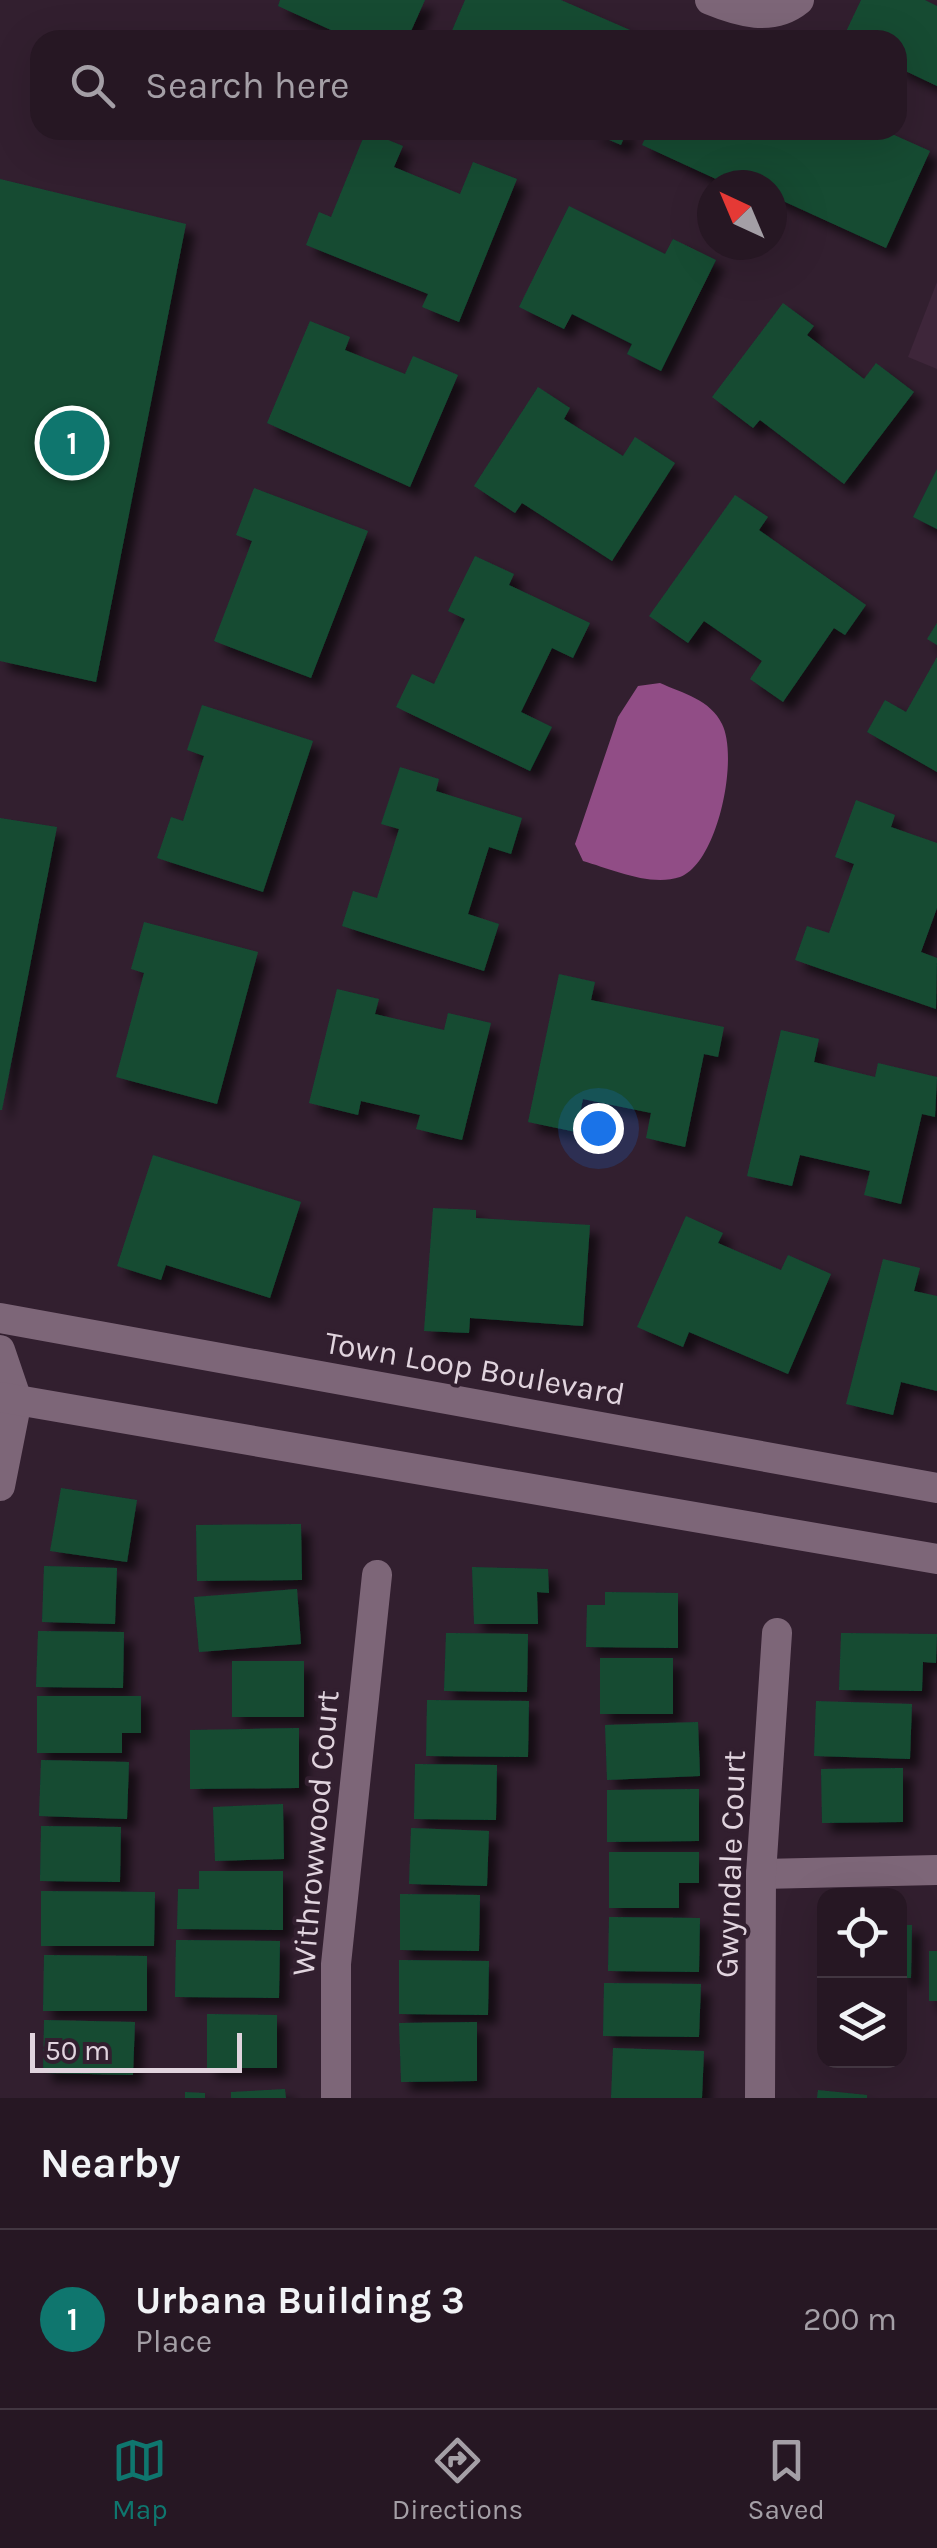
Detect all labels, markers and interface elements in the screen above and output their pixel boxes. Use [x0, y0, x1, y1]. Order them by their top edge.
search box [30, 30, 907, 140]
icon: search [65, 58, 120, 113]
text: Search here [145, 63, 349, 108]
north arrow [697, 170, 787, 260]
pin: 1 [40, 406, 104, 480]
your location [573, 1103, 624, 1154]
street label: Town Loop Boulevard [322, 1324, 628, 1413]
street label: Withrowwood Court [285, 1689, 346, 1977]
street label: Gwyndale Court [708, 1750, 753, 1978]
map controls [817, 1888, 907, 2068]
button: locate [817, 1888, 907, 1978]
button: layers [817, 1978, 907, 2068]
scale bar [30, 2028, 242, 2072]
text: 50 m [45, 2034, 110, 2067]
text: Nearby [40, 2138, 180, 2188]
text: Urbana Building 3 [135, 2278, 465, 2323]
text: 1 [67, 2301, 78, 2338]
text: 200 m [803, 2301, 897, 2338]
text: Place [135, 2323, 212, 2360]
tab: Map [112, 2433, 168, 2526]
tab: Directions [392, 2433, 523, 2526]
tab: Saved [747, 2433, 825, 2526]

